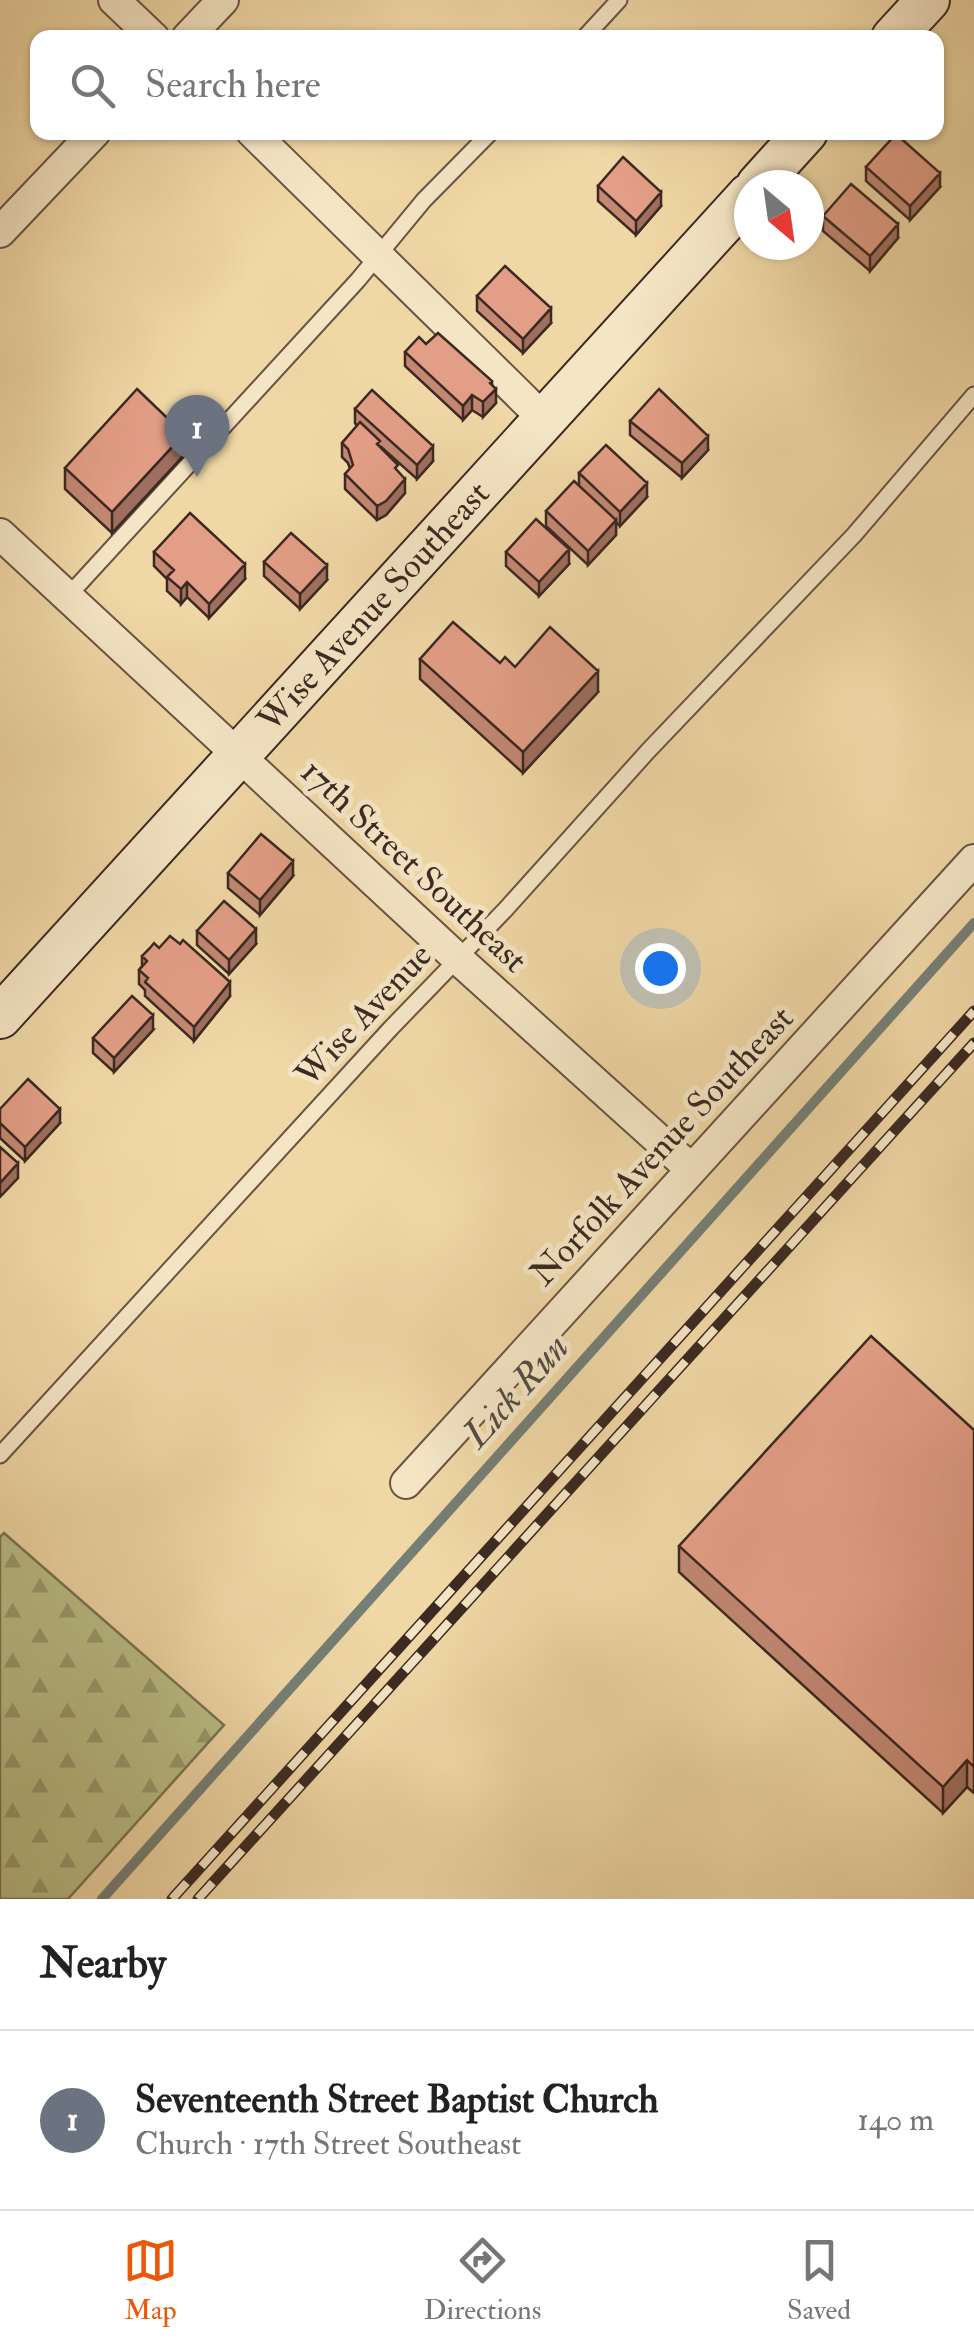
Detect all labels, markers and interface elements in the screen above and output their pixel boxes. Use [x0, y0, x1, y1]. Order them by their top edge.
search box [30, 30, 944, 140]
icon: search [65, 58, 120, 113]
text: Search here [145, 61, 321, 109]
north arrow [734, 170, 824, 260]
pin: 1 [164, 394, 230, 477]
street label: Wise Avenue Southeast [248, 472, 499, 742]
street label: 17th Street Southeast [292, 750, 536, 982]
street label: Wise Avenue [286, 934, 442, 1097]
your location [635, 943, 686, 994]
street label: Norfolk Avenue Southeast [521, 997, 803, 1295]
water label: Lick Run [451, 1324, 579, 1459]
text: Nearby [40, 1938, 166, 1990]
text: Seventeenth Street Baptist Church [135, 2076, 659, 2124]
text: 1 [67, 2100, 78, 2140]
text: 140 m [857, 2100, 934, 2140]
text: Church · 17th Street Southeast [135, 2124, 521, 2164]
tab: Map [123, 2233, 178, 2328]
tab: Directions [424, 2233, 541, 2328]
tab: Saved [787, 2233, 851, 2328]

